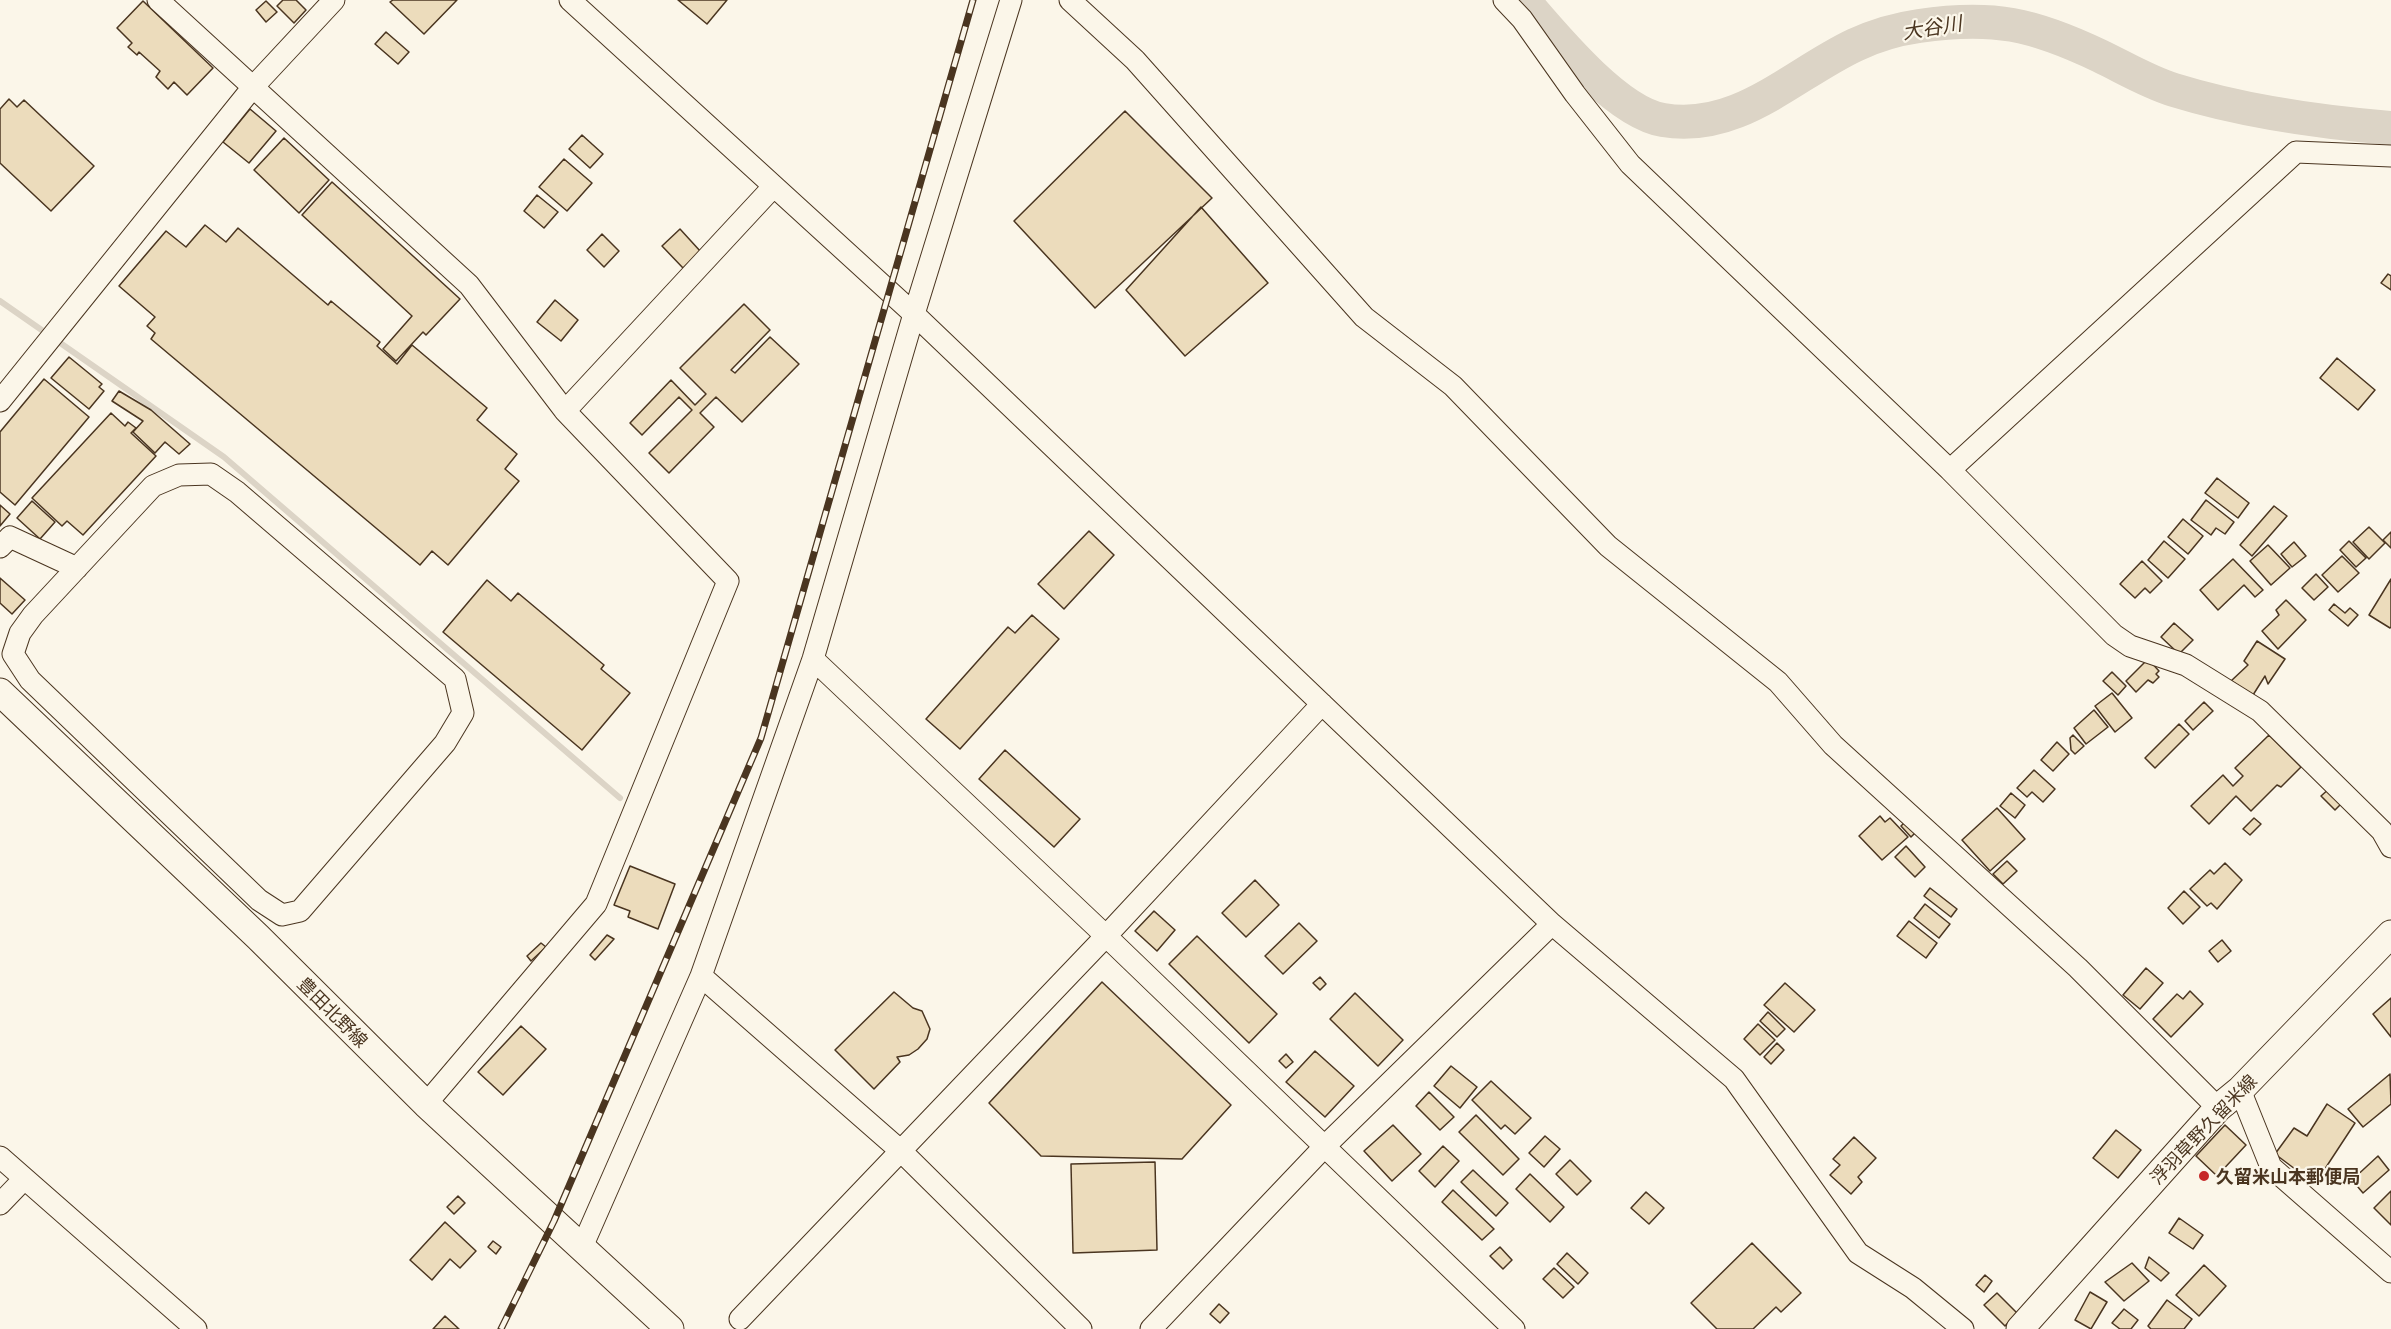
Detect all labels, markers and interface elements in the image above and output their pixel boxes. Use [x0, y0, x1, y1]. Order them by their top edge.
water label: 大谷川 [1900, 10, 1964, 44]
street label: 豊田北野線 [294, 973, 372, 1051]
street label: 浮羽草野久留米線 [2145, 1070, 2261, 1188]
place label: 久留米山本郵便局 [2216, 1165, 2360, 1187]
marker: 久留米山本郵便局 [2197, 1169, 2211, 1183]

